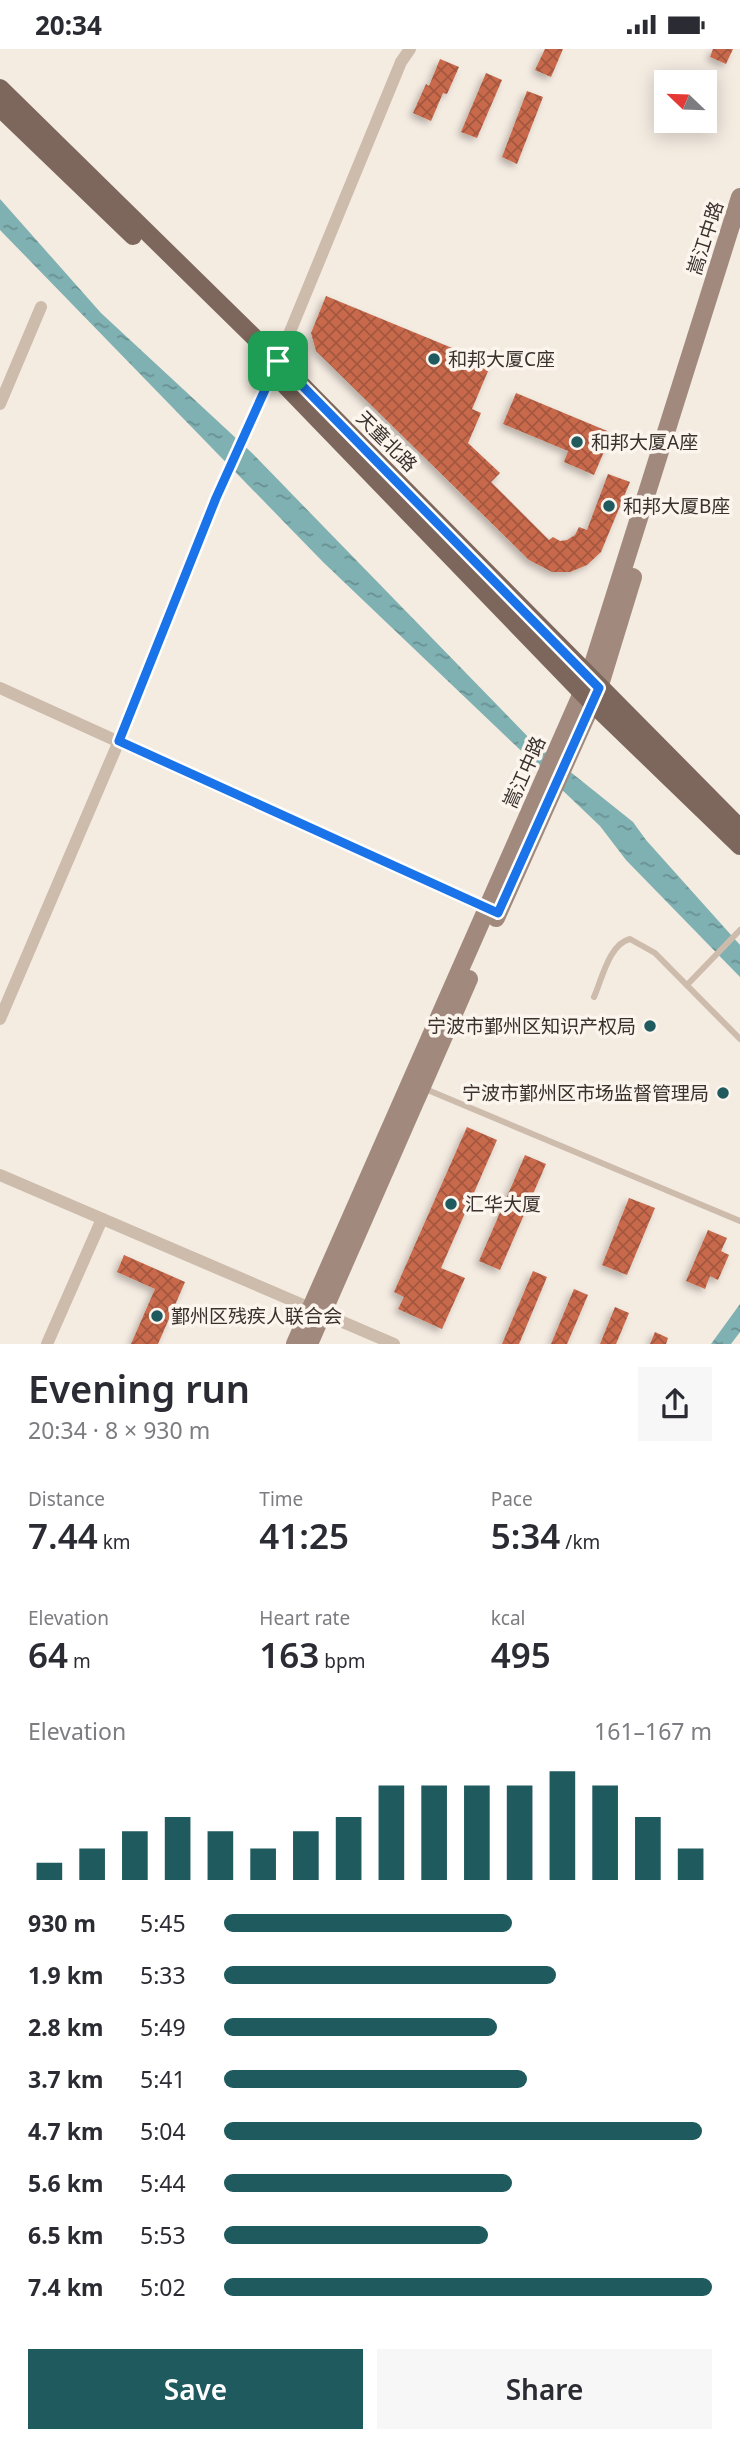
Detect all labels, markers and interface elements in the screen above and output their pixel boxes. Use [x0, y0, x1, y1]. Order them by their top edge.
text: 20:34 [35, 7, 102, 43]
north arrow [654, 70, 718, 133]
map controls [654, 70, 717, 133]
street label: 嵩江中路 [681, 198, 729, 278]
pin [248, 331, 308, 391]
icon: arrive [259, 342, 297, 380]
place label: 和邦大厦C座 [448, 346, 555, 372]
marker: 和邦大厦C座 [426, 351, 442, 367]
street label: 天童北路 [351, 405, 423, 477]
place label: 和邦大厦A座 [591, 429, 698, 455]
marker: 和邦大厦A座 [569, 434, 585, 450]
place label: 和邦大厦B座 [623, 493, 730, 519]
marker: 和邦大厦B座 [601, 498, 617, 514]
street label: 嵩江中路 [497, 732, 551, 812]
place label: 宁波市鄞州区知识产权局 [427, 1013, 636, 1039]
marker: 宁波市鄞州区知识产权局 [642, 1018, 658, 1034]
place label: 宁波市鄞州区市场监督管理局 [462, 1080, 709, 1106]
marker: 宁波市鄞州区市场监督管理局 [715, 1085, 731, 1101]
place label: 汇华大厦 [465, 1191, 541, 1217]
marker: 汇华大厦 [443, 1196, 459, 1212]
place label: 鄞州区残疾人联合会 [171, 1303, 342, 1329]
marker: 鄞州区残疾人联合会 [149, 1308, 165, 1324]
text: Evening run [28, 1362, 250, 1414]
button: share [638, 1367, 712, 1441]
text: 20:34 · 8 × 930 m [28, 1414, 210, 1446]
text: Distance [28, 1486, 105, 1512]
text: Time [259, 1486, 303, 1512]
text: Pace [491, 1486, 533, 1512]
text: 7.44 [28, 1512, 98, 1559]
text: 41:25 [259, 1512, 349, 1559]
text: 5:34 [491, 1512, 560, 1559]
text: km [98, 1529, 131, 1555]
text: /km [560, 1529, 600, 1555]
text: Elevation [28, 1605, 109, 1631]
text: Heart rate [259, 1605, 350, 1631]
text: kcal [491, 1605, 525, 1631]
text: 64 [28, 1631, 68, 1678]
text: 163 [259, 1631, 319, 1678]
text: 495 [491, 1631, 551, 1678]
text: m [68, 1648, 91, 1674]
text: bpm [319, 1648, 365, 1674]
text: Elevation [28, 1715, 126, 1747]
text: 161–167 m [594, 1715, 712, 1747]
text: 930 m [28, 1907, 96, 1939]
text: 5:45 [140, 1907, 186, 1939]
text: 1.9 km [28, 1959, 103, 1991]
text: 5:33 [140, 1959, 186, 1991]
text: 2.8 km [28, 2011, 103, 2043]
text: 5:49 [140, 2011, 186, 2043]
text: 3.7 km [28, 2063, 103, 2095]
text: 5:41 [140, 2063, 186, 2095]
text: 4.7 km [28, 2115, 103, 2147]
text: 5:04 [140, 2115, 186, 2147]
text: 5.6 km [28, 2167, 103, 2199]
text: 5:44 [140, 2167, 186, 2199]
text: 6.5 km [28, 2219, 103, 2251]
text: 5:53 [140, 2219, 186, 2251]
text: 7.4 km [28, 2271, 103, 2303]
text: 5:02 [140, 2271, 186, 2303]
button: Save [28, 2349, 363, 2429]
button: Share [377, 2349, 712, 2429]

